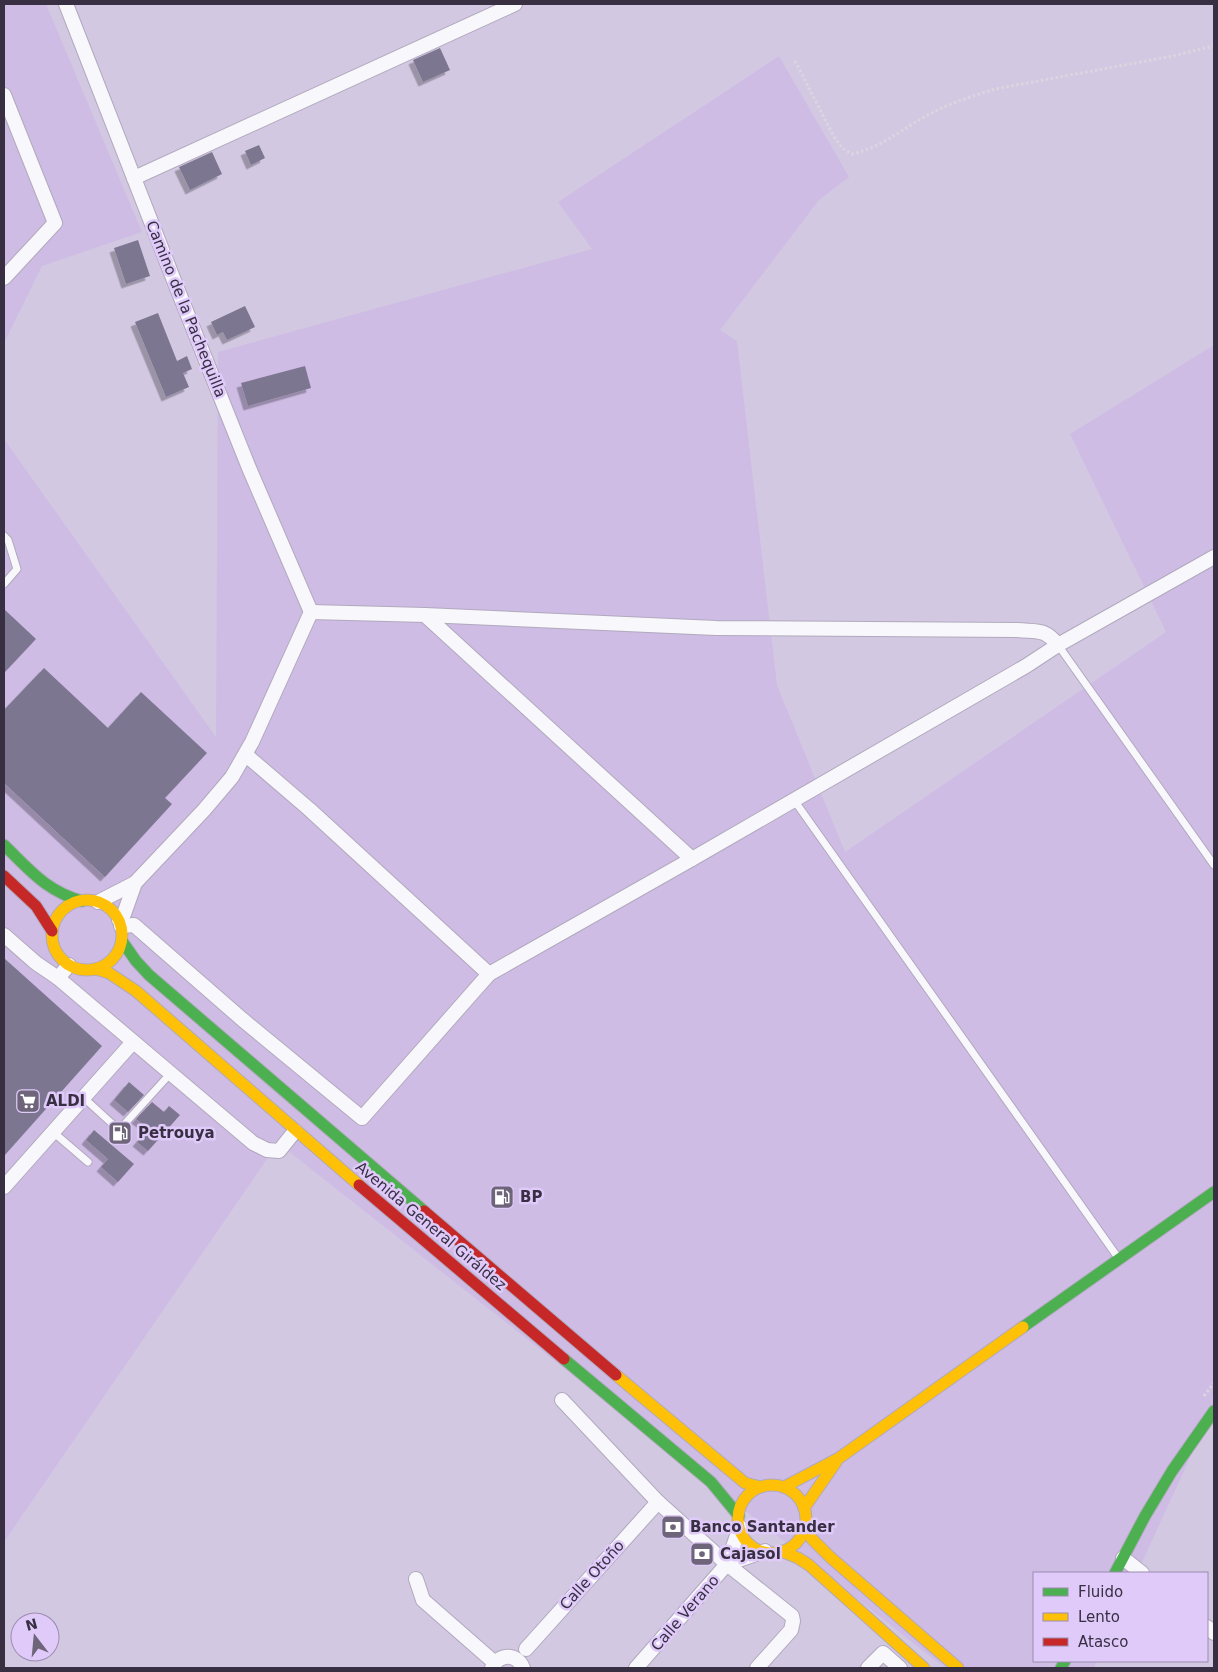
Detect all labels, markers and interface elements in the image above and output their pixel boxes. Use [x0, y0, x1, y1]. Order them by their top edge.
street label: Camino de la Pachequilla [142, 218, 230, 400]
supermarket icon: ALDI [15, 1088, 41, 1114]
place label: ALDI [46, 1092, 85, 1110]
fuel station icon: Petrouya [107, 1120, 133, 1146]
place label: Petrouya [138, 1124, 215, 1142]
street label: Avenida General Giráldez [352, 1158, 510, 1294]
fuel station icon: BP [489, 1184, 515, 1210]
place label: BP [520, 1188, 542, 1206]
bank icon: Banco Santander [660, 1514, 686, 1540]
place label: Banco Santander [690, 1518, 835, 1536]
street label: Calle Otoño [556, 1536, 628, 1614]
bank icon: Cajasol [689, 1541, 715, 1567]
place label: Cajasol [720, 1545, 781, 1563]
street label: Calle Verano [647, 1571, 723, 1655]
legend [1033, 1572, 1208, 1662]
text: Fluido [1078, 1583, 1123, 1601]
text: Lento [1078, 1608, 1120, 1626]
north arrow [10, 1612, 60, 1662]
text: N [24, 1615, 39, 1634]
text: Atasco [1078, 1633, 1128, 1651]

